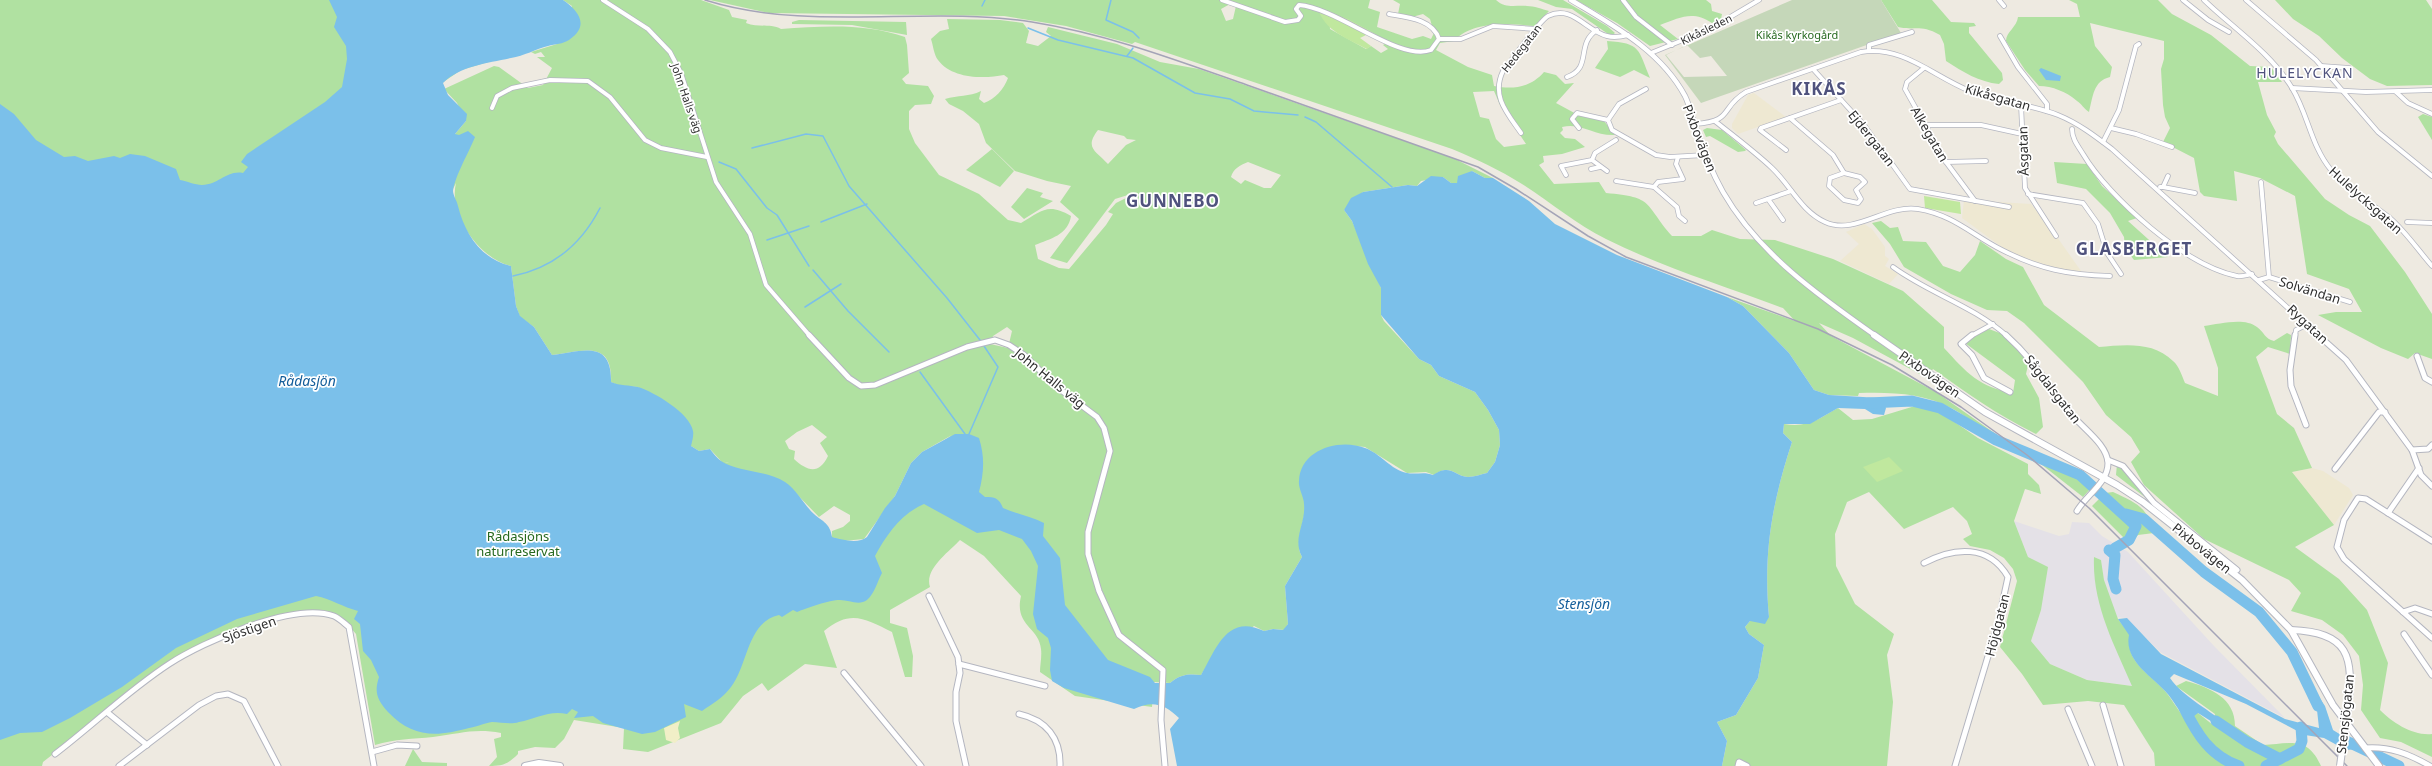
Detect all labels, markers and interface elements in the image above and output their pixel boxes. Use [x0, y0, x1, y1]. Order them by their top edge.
street label: Kikåsleden [1678, 10, 1734, 48]
street label: Hedegatan [1497, 21, 1545, 75]
park label: Kikås kyrkogård [1756, 27, 1838, 42]
street label: John Halls väg [668, 60, 706, 135]
district label: HULELYCKAN [2256, 63, 2354, 82]
district label: KIKÅS [1791, 77, 1847, 100]
street label: Kikåsgatan [1963, 79, 2033, 115]
street label: Pixbovägen [1679, 102, 1721, 174]
street label: Alkegatan [1907, 103, 1953, 165]
street label: Ejdergatan [1844, 106, 1900, 170]
street label: Åsgatan [2013, 126, 2033, 176]
street label: Hulelycksgatan [2325, 162, 2407, 238]
district label: GUNNEBO [1126, 189, 1220, 212]
district label: GLASBERGET [2076, 237, 2192, 260]
street label: Solvändan [2277, 272, 2343, 308]
street label: Rygatan [2284, 300, 2332, 348]
street label: John Halls väg [1009, 343, 1089, 412]
street label: Pixbovägen [1896, 346, 1964, 402]
street label: Sågdalsgatan [2020, 351, 2086, 427]
water label: Rådasjön [278, 371, 336, 390]
street label: Pixbovägen [2169, 519, 2235, 577]
park label: Rådasjöns naturreservat [476, 527, 560, 560]
street label: Höjdgatan [1981, 592, 2013, 658]
water label: Stensjön [1558, 594, 1610, 613]
street label: Sjöstigen [220, 611, 278, 647]
street label: Stensjögatan [2332, 673, 2358, 755]

